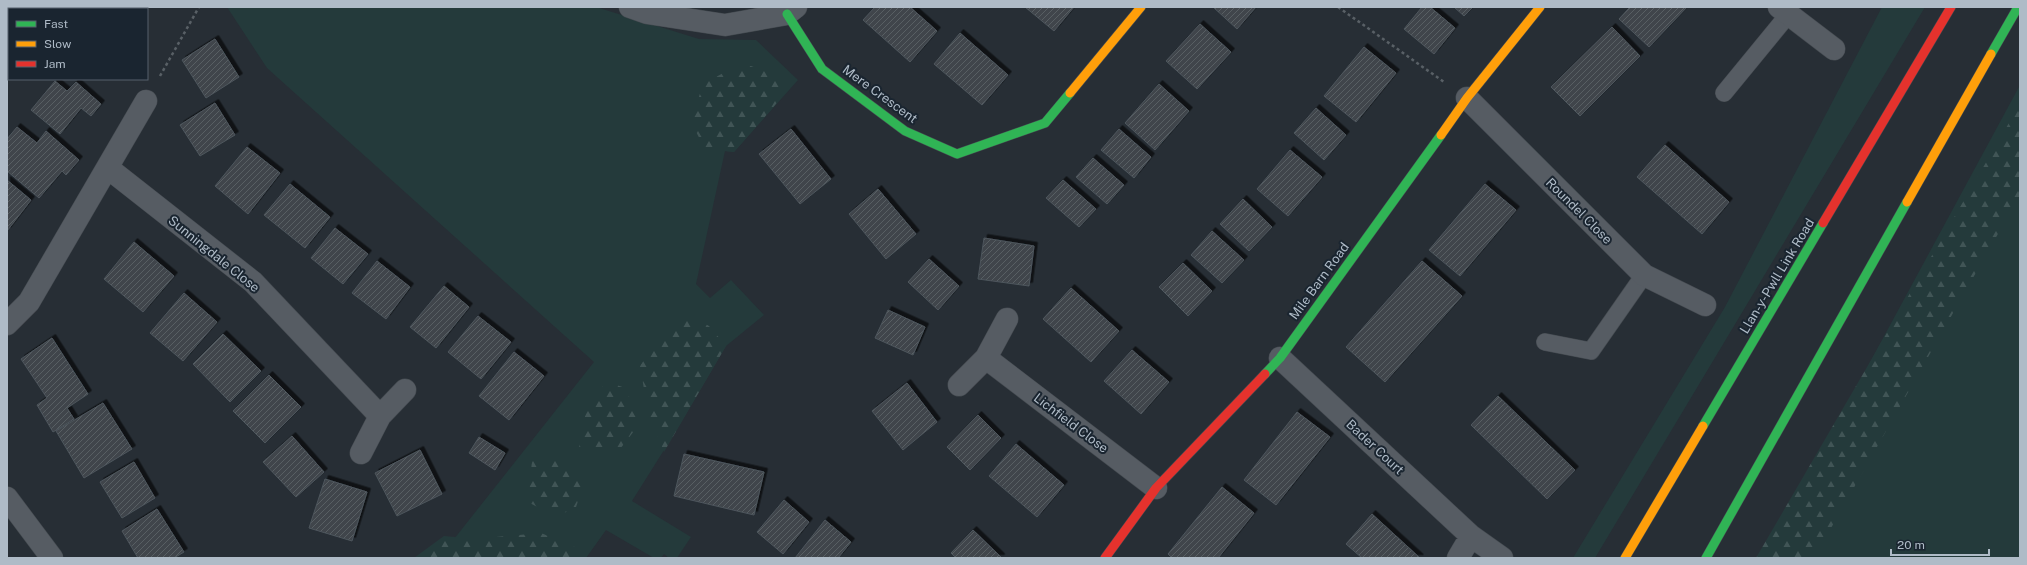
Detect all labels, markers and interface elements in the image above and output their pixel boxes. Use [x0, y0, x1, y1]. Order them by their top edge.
legend [8, 8, 148, 80]
text: Fast [44, 17, 69, 31]
text: Slow [44, 37, 72, 51]
text: Jam [44, 57, 66, 71]
street label: Mere Crescent [840, 62, 920, 126]
street label: Roundel Close [1543, 175, 1615, 247]
street label: Sunningdale Close [165, 213, 263, 295]
street label: Llan-y-Pwll Link Road [1737, 216, 1817, 336]
street label: Mile Barn Road [1286, 240, 1352, 322]
street label: Lichfield Close [1031, 390, 1111, 456]
street label: Bader Court [1343, 417, 1407, 477]
scale bar [1891, 531, 1989, 557]
text: 20 m [1897, 538, 1925, 552]

